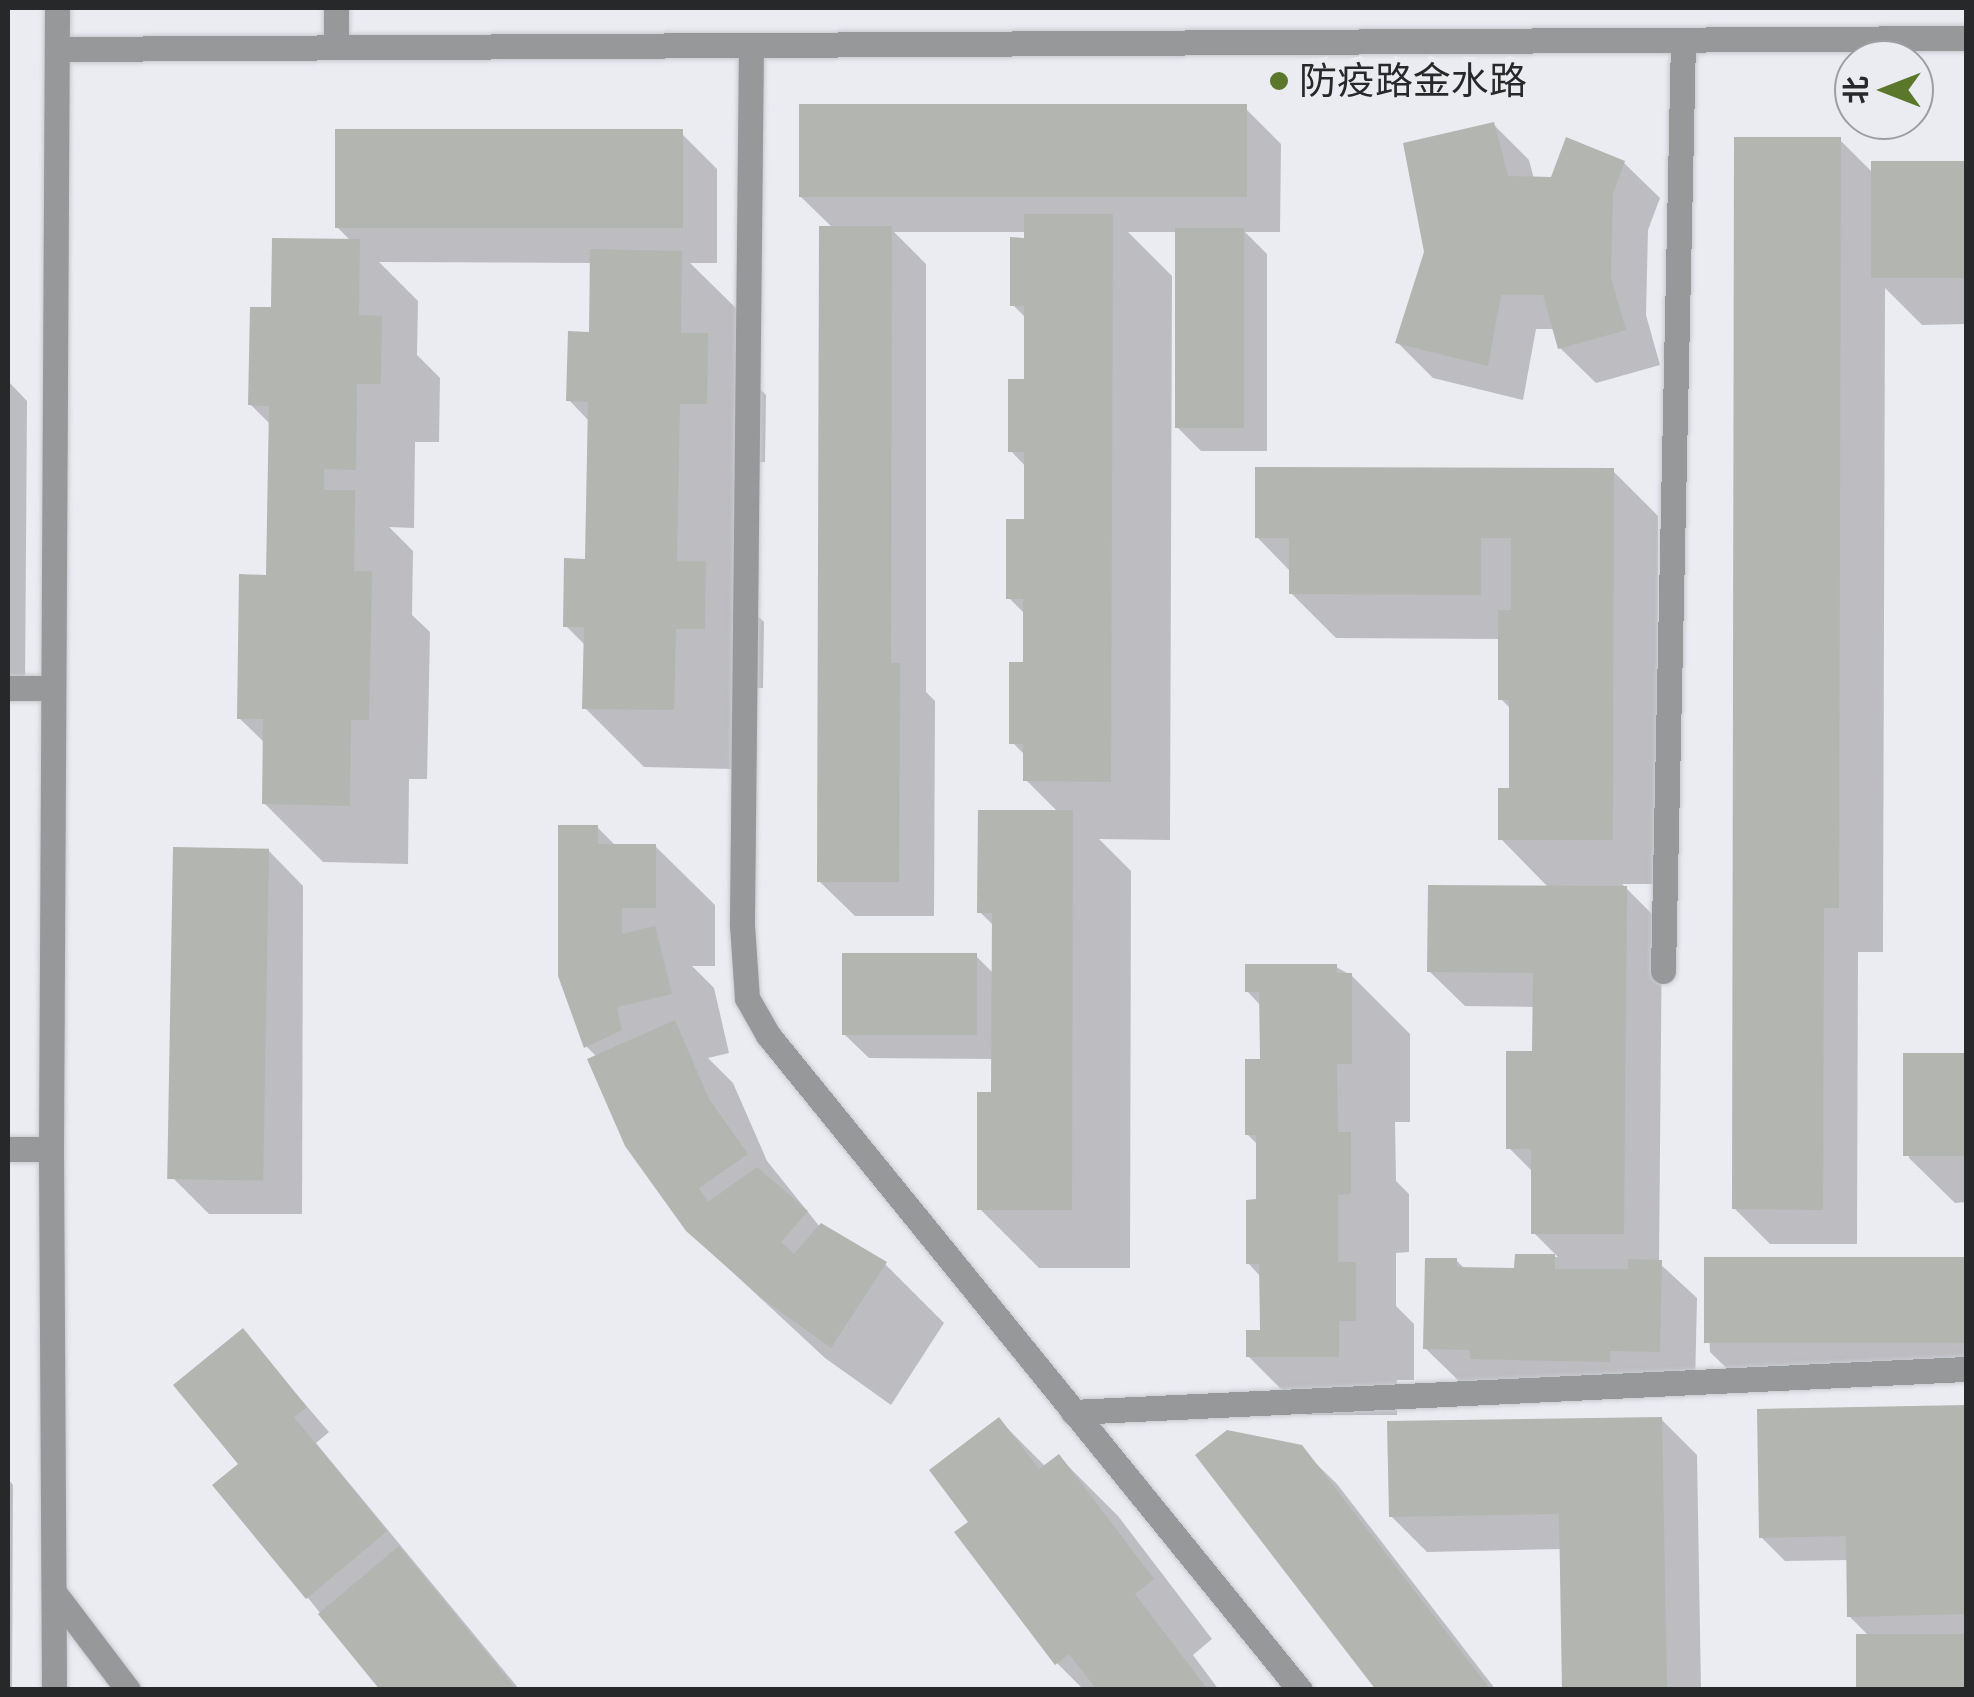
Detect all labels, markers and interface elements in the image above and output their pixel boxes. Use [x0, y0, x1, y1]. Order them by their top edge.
north arrow [1834, 40, 1934, 140]
place label: 防疫路金水路 [1299, 58, 1527, 104]
marker: 防疫路金水路 [1268, 70, 1290, 92]
text: 北 [1838, 76, 1873, 104]

